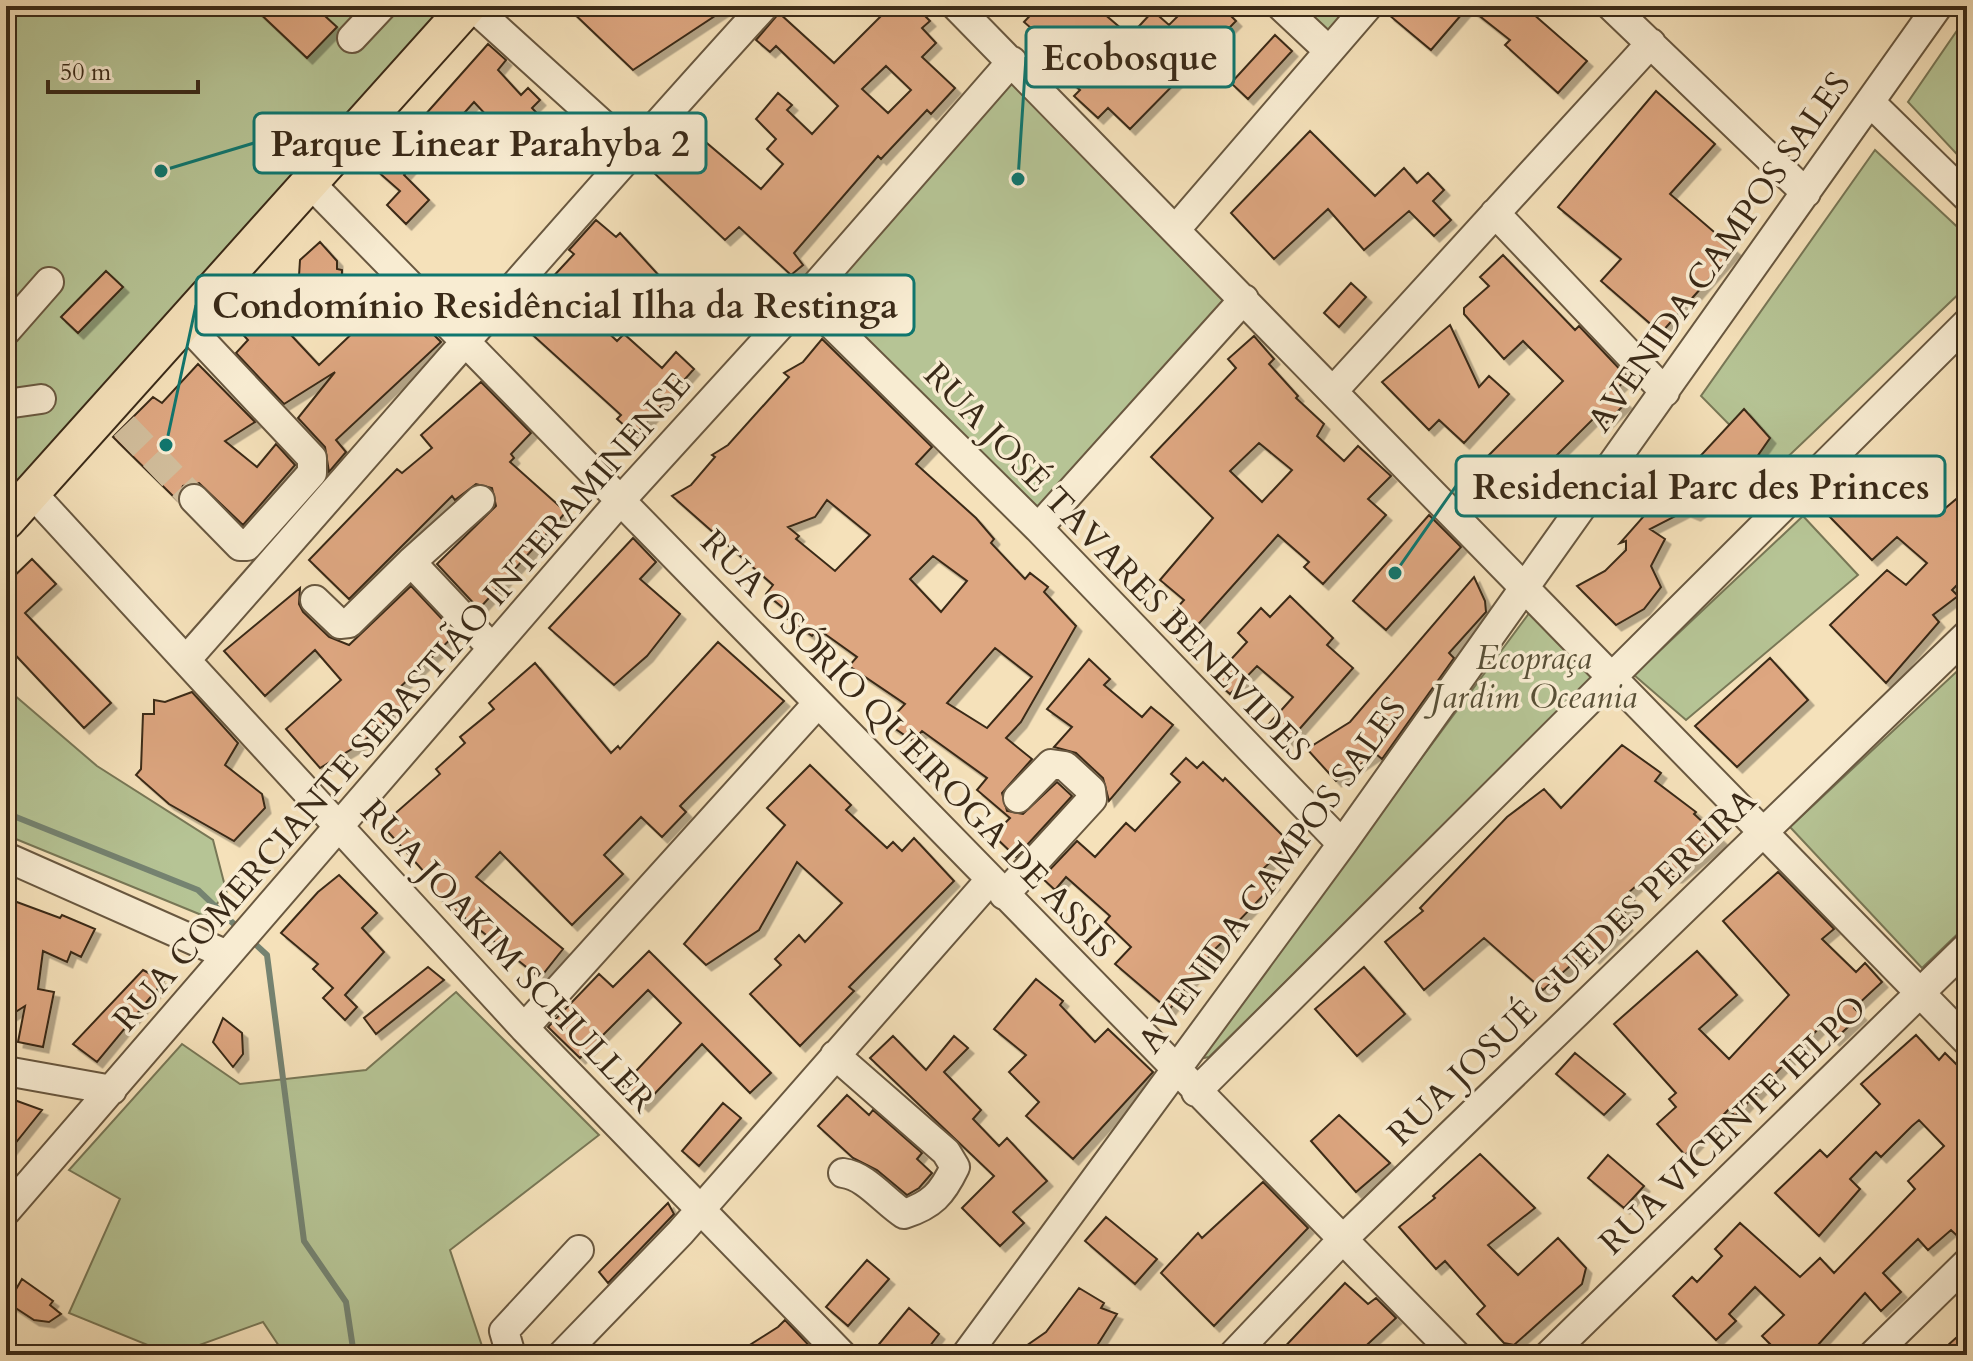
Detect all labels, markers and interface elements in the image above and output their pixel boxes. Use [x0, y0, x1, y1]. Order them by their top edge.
callout: Ecobosque [1026, 27, 1234, 87]
text: Ecobosque [1042, 34, 1218, 83]
scale bar [48, 44, 198, 94]
text: 50 m [60, 56, 112, 89]
street label: AVENIDA CAMPOS SALES [1577, 63, 1861, 441]
callout: Parque Linear Parahyba 2 [254, 113, 706, 173]
text: Parque Linear Parahyba 2 [270, 120, 690, 169]
callout: Condomínio Residêncial Ilha da Restinga [196, 275, 914, 335]
text: Condomínio Residêncial Ilha da Restinga [212, 282, 898, 331]
street label: RUA JOSÉ TAVARES BENEVIDES [914, 353, 1320, 771]
street label: RUA COMERCIANTE SEBASTIÃO INTERAMINENSE [103, 363, 701, 1041]
callout: Residencial Parc des Princes [1456, 456, 1945, 516]
text: Residencial Parc des Princes [1472, 463, 1930, 512]
street label: RUA OSÓRIO QUEIROGA DE ASSIS [690, 519, 1126, 968]
park label: Ecopraça Jardim Oceania [1423, 635, 1637, 720]
street label: AVENIDA CAMPOS SALES [1127, 688, 1417, 1062]
street label: RUA JOSUÉ GUEDES PEREIRA [1378, 778, 1767, 1156]
street label: RUA JOAKIM SCHULLER [350, 789, 666, 1123]
street label: RUA VICENTE IELPO [1589, 985, 1877, 1265]

